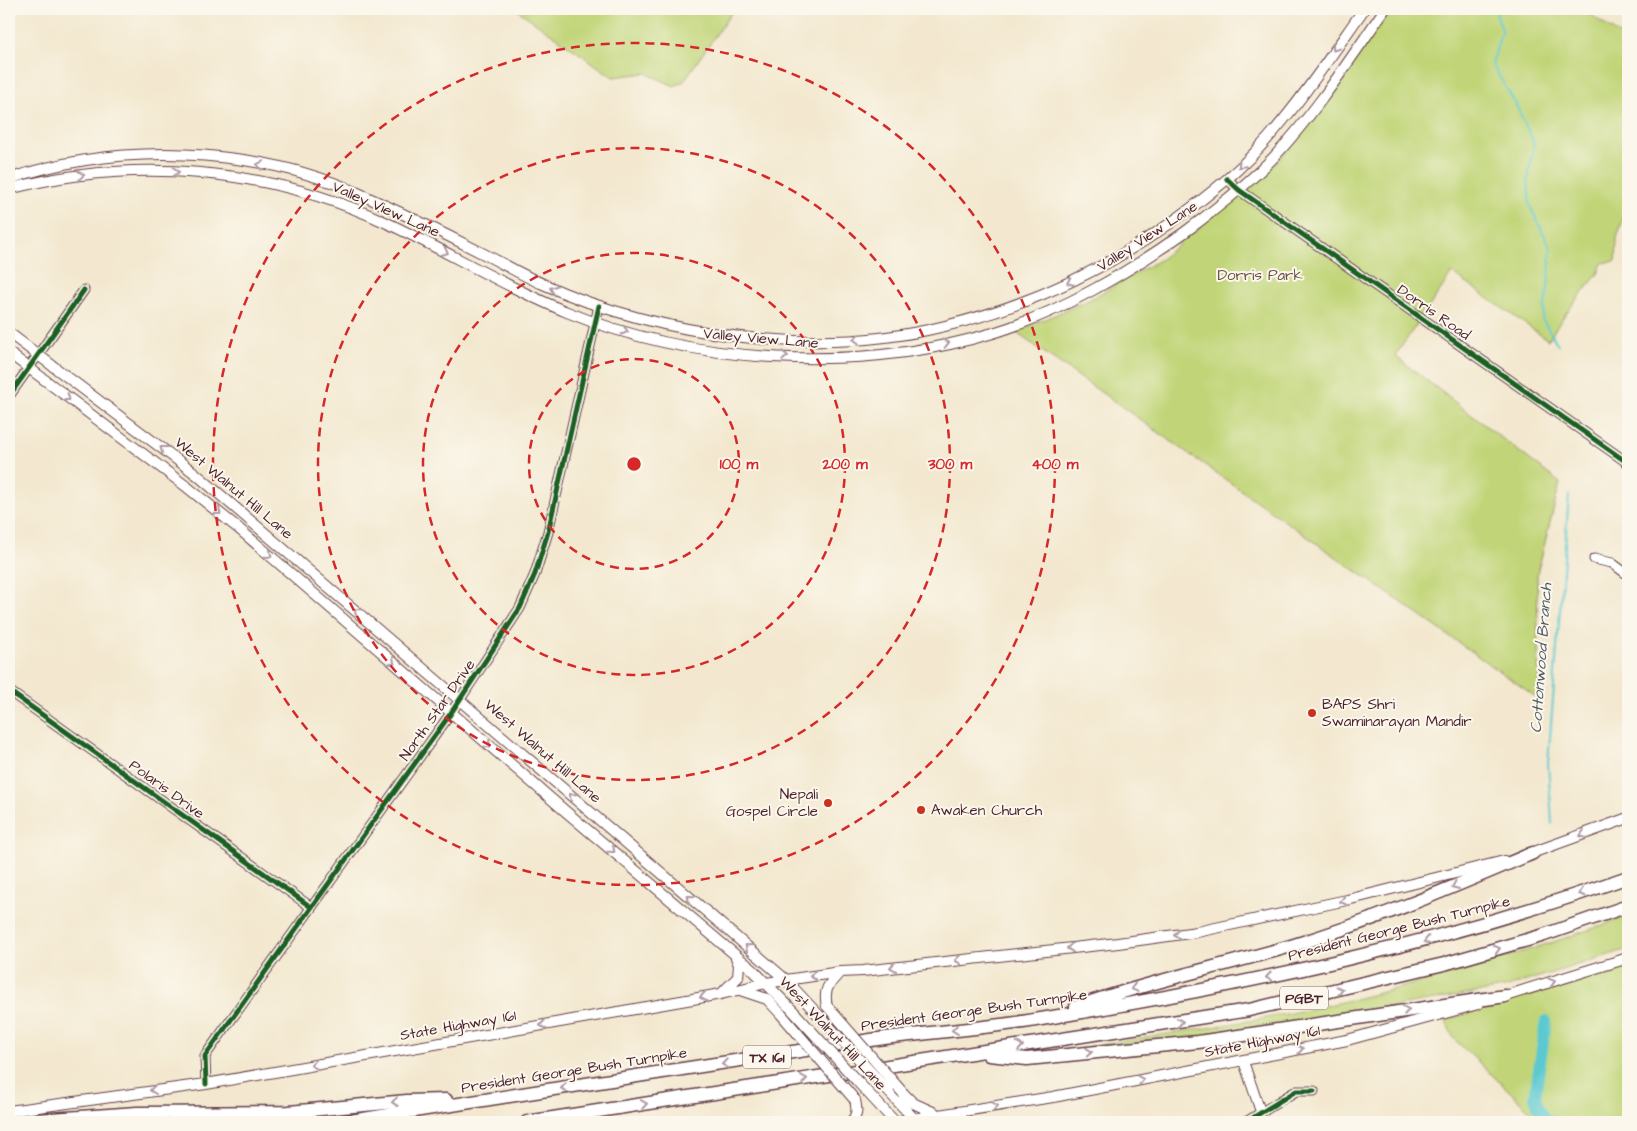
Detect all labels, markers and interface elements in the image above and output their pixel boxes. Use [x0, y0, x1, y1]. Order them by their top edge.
one-way arrow [1332, 43, 1341, 52]
one-way arrow [1238, 159, 1247, 168]
one-way arrow [255, 160, 264, 170]
one-way arrow [173, 167, 181, 177]
one-way arrow [78, 170, 86, 181]
street label: Valley View Lane [328, 176, 443, 243]
street label: Valley View Lane [1093, 196, 1202, 278]
one-way arrow [440, 246, 449, 256]
park label: Dorris Park [1217, 265, 1303, 286]
one-way arrow [1066, 276, 1075, 286]
street label: Dorris Road [1393, 279, 1475, 346]
one-way arrow [549, 284, 558, 295]
street label: Valley View Lane [702, 323, 819, 355]
one-way arrow [621, 326, 629, 336]
one-way arrow [851, 333, 859, 344]
one-way arrow [942, 338, 951, 349]
one-way arrow [782, 351, 790, 361]
one-way arrow [61, 392, 70, 400]
street label: West Walnut Hill Lane [170, 433, 297, 544]
one-way arrow [159, 446, 169, 455]
text: 100 m [720, 454, 759, 475]
text: 200 m [821, 454, 868, 475]
text: 300 m [927, 454, 972, 475]
text: 400 m [1032, 454, 1079, 475]
centre of rings [625, 455, 643, 473]
one-way arrow [212, 507, 221, 515]
one-way arrow [264, 550, 273, 559]
water label: Cottonwood Branch [1525, 581, 1557, 734]
one-way arrow [354, 609, 363, 617]
street label: North Star Drive [395, 655, 480, 765]
one-way arrow [386, 656, 395, 665]
place label: BAPS Shri Swaminarayan Mandir [1322, 694, 1472, 733]
street label: West Walnut Hill Lane [480, 695, 606, 808]
marker: BAPS Shri Swaminarayan Mandir [1306, 707, 1318, 719]
one-way arrow [483, 739, 492, 748]
street label: Polaris Drive [125, 755, 209, 824]
place label: Nepali Gospel Circle [726, 784, 819, 822]
one-way arrow [568, 793, 577, 802]
marker: Nepali Gospel Circle [822, 797, 834, 809]
place label: Awaken Church [931, 800, 1043, 821]
marker: Awaken Church [915, 804, 927, 816]
one-way arrow [1579, 829, 1587, 839]
one-way arrow [606, 845, 615, 853]
one-way arrow [1451, 880, 1460, 890]
one-way arrow [1579, 888, 1587, 898]
street label: President George Bush Turnpike [1286, 891, 1513, 967]
one-way arrow [687, 894, 696, 903]
one-way arrow [1339, 895, 1348, 906]
one-way arrow [1172, 929, 1180, 940]
one-way arrow [1423, 935, 1431, 945]
one-way arrow [1065, 942, 1073, 953]
one-way arrow [745, 944, 754, 953]
one-way arrow [1492, 945, 1501, 955]
one-way arrow [953, 954, 961, 965]
one-way arrow [889, 962, 897, 972]
one-way arrow [808, 970, 816, 981]
street label: West Walnut Hill Lane [774, 972, 891, 1095]
one-way arrow [1264, 972, 1273, 982]
one-way arrow [1547, 977, 1555, 987]
one-way arrow [1131, 983, 1139, 993]
street label: President George Bush Turnpike [860, 984, 1089, 1038]
one-way arrow [1335, 985, 1344, 996]
road number: PGBT [1280, 986, 1328, 1010]
one-way arrow [699, 991, 707, 1001]
street label: State Highway 161 [399, 1005, 518, 1047]
one-way arrow [1402, 1005, 1411, 1015]
one-way arrow [1176, 1017, 1185, 1027]
one-way arrow [539, 1020, 547, 1030]
street label: State Highway 161 [1203, 1020, 1322, 1064]
one-way arrow [950, 1024, 958, 1035]
one-way arrow [1015, 1041, 1024, 1051]
street label: President George Bush Turnpike [460, 1042, 689, 1100]
one-way arrow [1296, 1044, 1305, 1055]
road number: TX 161 [743, 1046, 791, 1068]
one-way arrow [1086, 1047, 1094, 1058]
one-way arrow [720, 1058, 729, 1068]
one-way arrow [309, 1059, 318, 1069]
one-way arrow [801, 1074, 809, 1085]
one-way arrow [1136, 1075, 1145, 1086]
one-way arrow [560, 1082, 568, 1093]
one-way arrow [149, 1084, 157, 1095]
one-way arrow [390, 1096, 398, 1107]
one-way arrow [640, 1100, 648, 1110]
one-way arrow [991, 1101, 1000, 1111]

